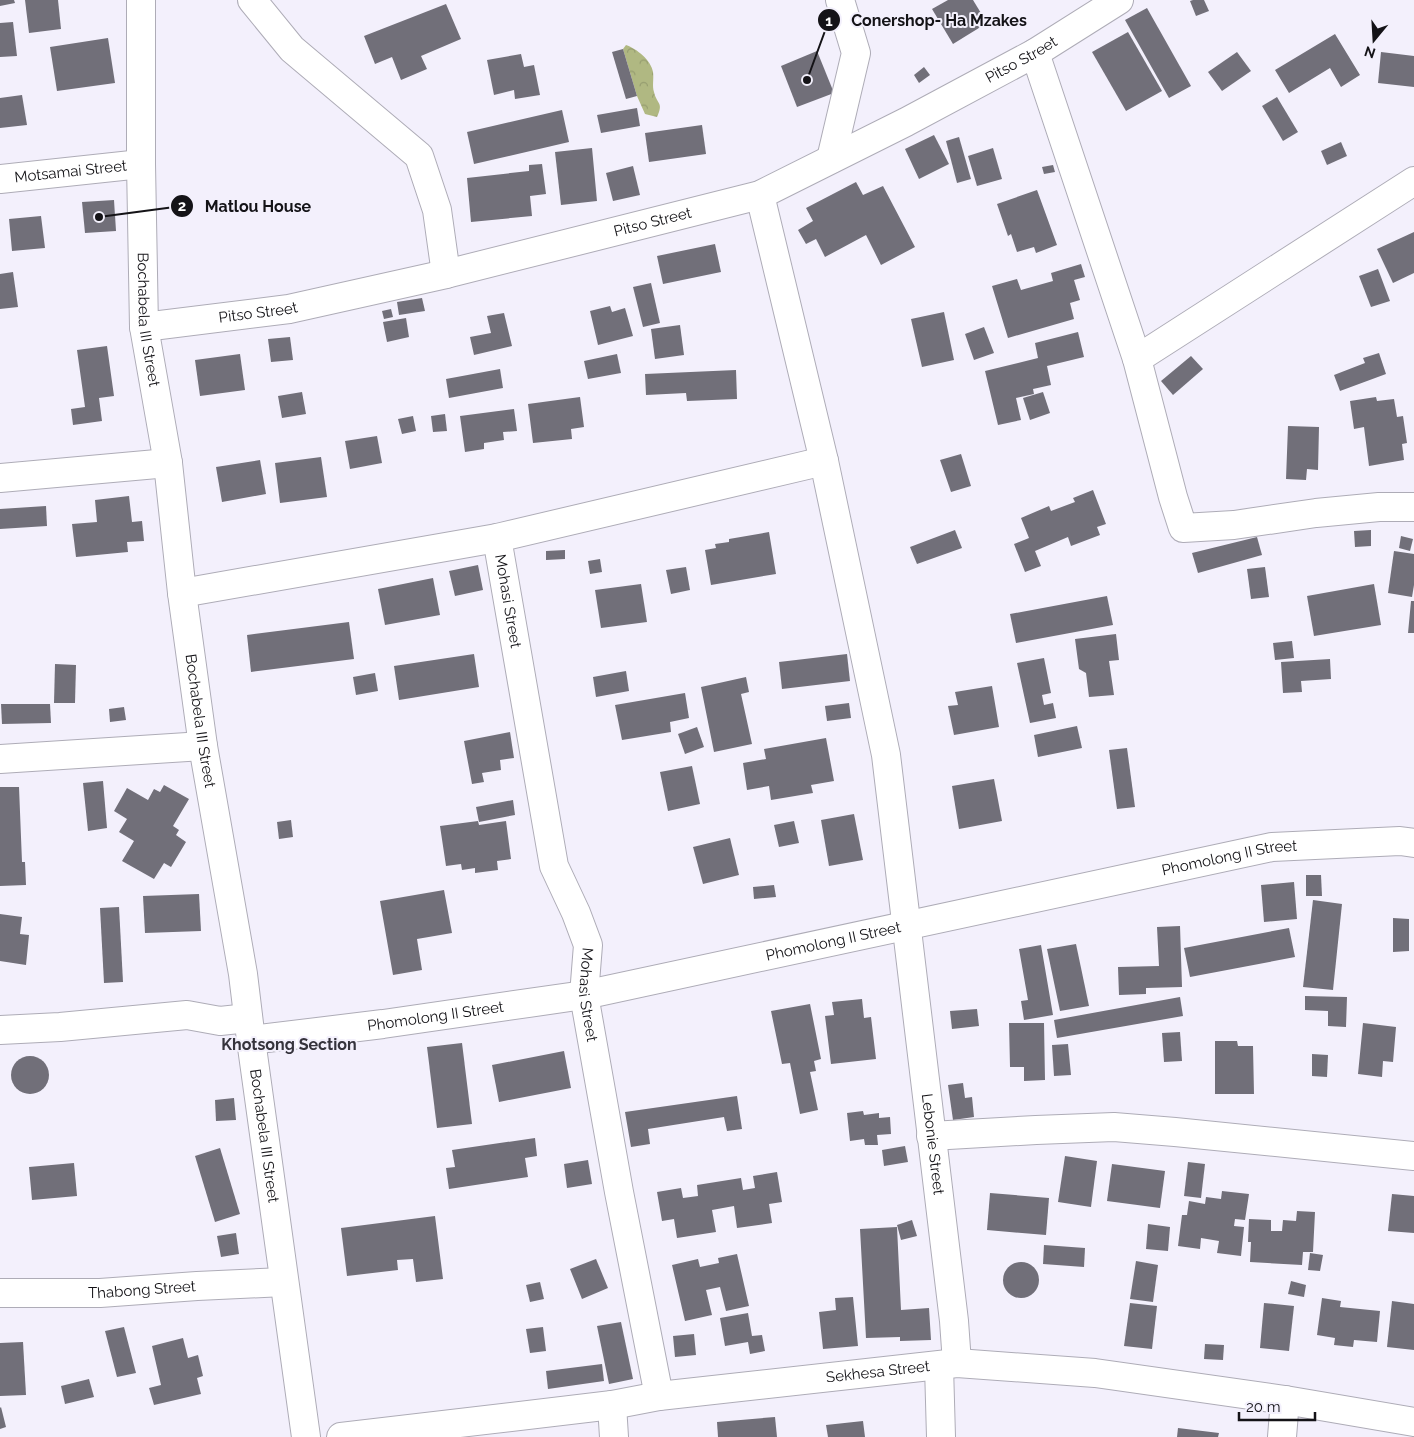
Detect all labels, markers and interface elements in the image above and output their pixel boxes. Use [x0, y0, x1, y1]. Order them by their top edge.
callout: Conershop- Ha Mzakes [816, 5, 1037, 36]
text: Conershop- Ha Mzakes [851, 11, 1027, 30]
text: 1 [825, 12, 833, 30]
north arrow [1349, 15, 1399, 65]
street label: Pitso Street [982, 32, 1060, 87]
text: N [1362, 43, 1378, 62]
street label: Motsamai Street [13, 157, 128, 186]
callout: Matlou House [170, 191, 321, 222]
text: 2 [178, 197, 186, 215]
text: Matlou House [205, 197, 312, 216]
street label: Pitso Street [612, 204, 693, 240]
street label: Bochabela III Street [134, 252, 163, 388]
street label: Pitso Street [218, 298, 299, 327]
street label: Mohasi Street [491, 553, 525, 649]
street label: Bochabela III Street [181, 653, 219, 789]
street label: Phomolong II Street [1160, 837, 1297, 879]
street label: Phomolong II Street [764, 918, 902, 965]
street label: Mohasi Street [575, 947, 601, 1043]
street label: Phomolong II Street [366, 998, 505, 1035]
district label: Khotsong Section [221, 1035, 357, 1054]
street label: Bochabela III Street [246, 1068, 282, 1204]
street label: Lebonie Street [918, 1092, 948, 1196]
street label: Thabong Street [88, 1277, 196, 1302]
street label: Sekhesa Street [825, 1357, 931, 1386]
scale bar [1239, 1390, 1315, 1422]
text: 20 m [1246, 1398, 1281, 1416]

